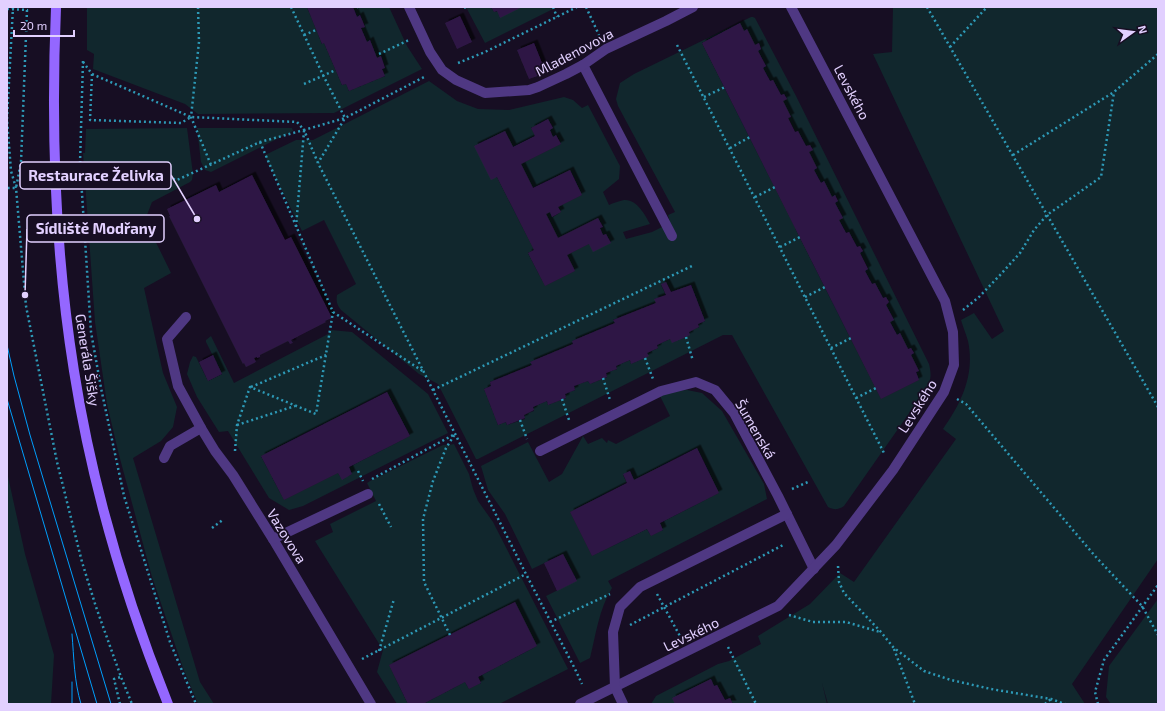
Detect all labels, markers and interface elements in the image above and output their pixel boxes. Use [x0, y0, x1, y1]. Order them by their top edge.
scale bar [14, 12, 74, 38]
north arrow [1113, 12, 1153, 52]
text: 20 m [20, 18, 47, 32]
street label: Mladenovova [532, 24, 616, 80]
text: N [1136, 24, 1150, 35]
street label: Levského [830, 62, 874, 122]
callout: Restaurace Želivka [20, 162, 171, 189]
text: Restaurace Želivka [28, 166, 164, 184]
callout: Sídliště Modřany [27, 215, 164, 242]
text: Sídliště Modřany [36, 219, 157, 238]
street label: Generála Šišky [72, 313, 104, 408]
street label: Levského [894, 376, 940, 436]
street label: Šumenská [732, 396, 780, 462]
street label: Vazovova [264, 506, 310, 566]
street label: Levského [660, 613, 722, 655]

